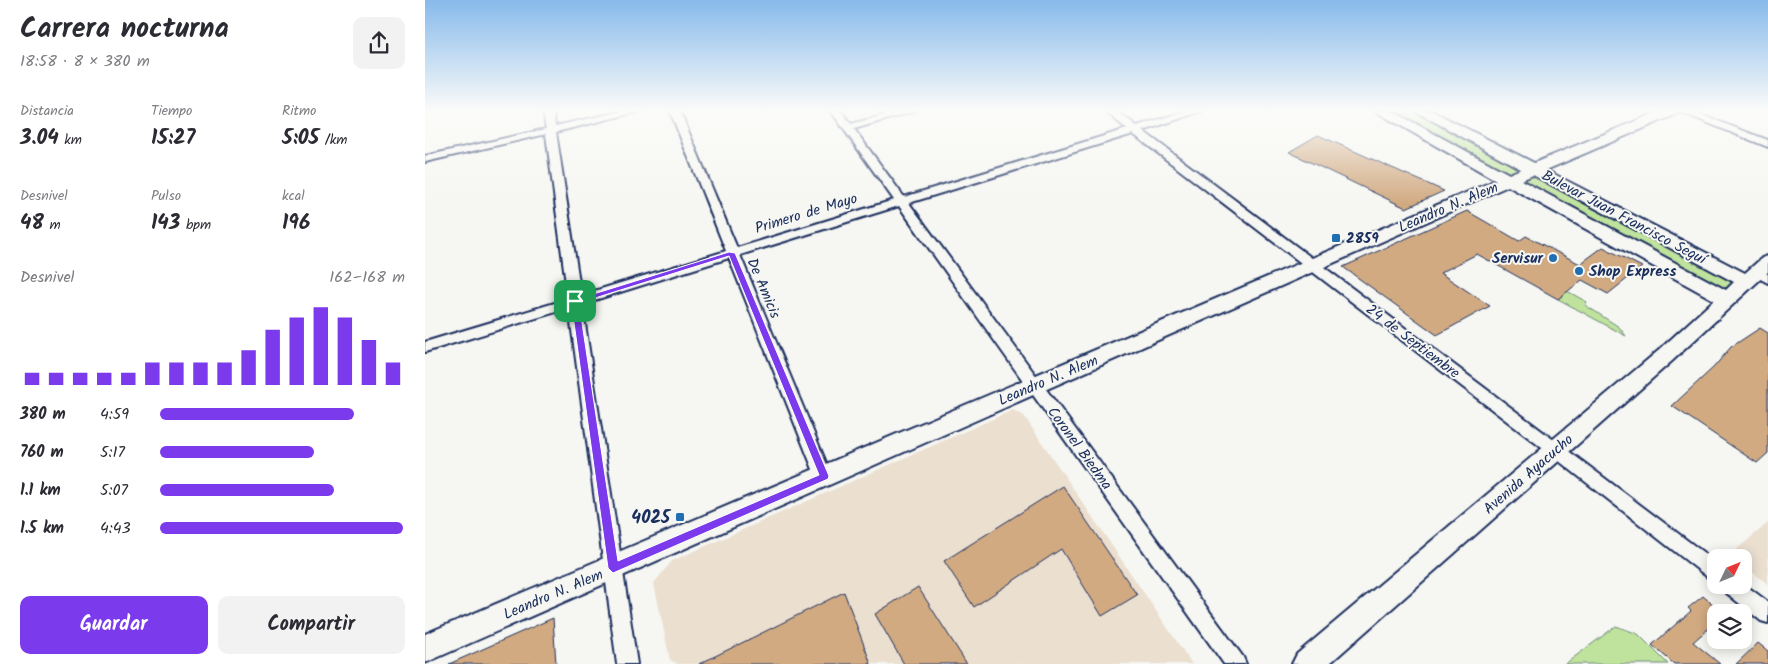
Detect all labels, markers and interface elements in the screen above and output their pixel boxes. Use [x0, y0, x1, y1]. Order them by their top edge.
text: Carrera nocturna [20, 7, 229, 52]
button: share [353, 17, 405, 69]
text: 18:58 · 8 × 380 m [20, 49, 150, 74]
text: Distancia [20, 100, 74, 122]
text: Tiempo [151, 100, 192, 122]
text: Ritmo [282, 100, 316, 122]
text: 3.04 [20, 122, 59, 155]
text: 15:27 [151, 122, 195, 155]
text: 5:05 [282, 122, 319, 155]
text: km [59, 129, 82, 151]
text: /km [319, 129, 347, 151]
street label: Bulevar Juan Francisco Seguí [1537, 164, 1712, 273]
street label: Leandro N. Alem [1395, 176, 1502, 240]
text: Desnivel [20, 185, 68, 207]
text: Pulso [151, 185, 181, 207]
text: kcal [282, 185, 305, 207]
street label: Primero de Mayo [752, 187, 861, 241]
text: 48 [20, 207, 44, 240]
text: 143 [151, 207, 180, 240]
text: 196 [282, 207, 310, 240]
text: m [44, 214, 61, 236]
text: bpm [180, 214, 211, 236]
place label: 2859 [1346, 227, 1379, 251]
marker: 2859 [1330, 232, 1342, 244]
place label: Servisur [1492, 247, 1544, 271]
marker: Servisur [1547, 252, 1559, 264]
street label: De Amicis [740, 254, 787, 323]
place label: Shop Express [1589, 260, 1677, 284]
text: Desnivel [20, 265, 75, 290]
text: 162–168 m [329, 265, 405, 290]
marker: Shop Express [1573, 265, 1585, 277]
pin [554, 280, 596, 322]
icon: arrive [561, 287, 589, 315]
street label: 24 de Septiembre [1360, 298, 1465, 385]
street label: Leandro N. Alem [995, 349, 1102, 413]
text: 380 m [20, 402, 66, 427]
text: 4:59 [100, 402, 129, 427]
street label: Coronel Biedma [1041, 402, 1118, 495]
street label: Avenida Ayacucho [1478, 429, 1579, 521]
text: 760 m [20, 440, 64, 465]
text: 5:17 [100, 440, 125, 465]
text: 1.1 km [20, 478, 61, 503]
text: 5:07 [100, 478, 128, 503]
place label: 4025 [631, 504, 672, 533]
marker: 4025 [674, 511, 686, 523]
text: 1.5 km [20, 516, 64, 541]
text: 4:43 [100, 516, 131, 541]
north arrow [1707, 549, 1753, 594]
map controls [1707, 549, 1752, 649]
street label: Leandro N. Alem [500, 563, 607, 627]
button: Guardar [20, 596, 208, 654]
button: Compartir [218, 596, 405, 654]
button: layers [1707, 604, 1752, 649]

